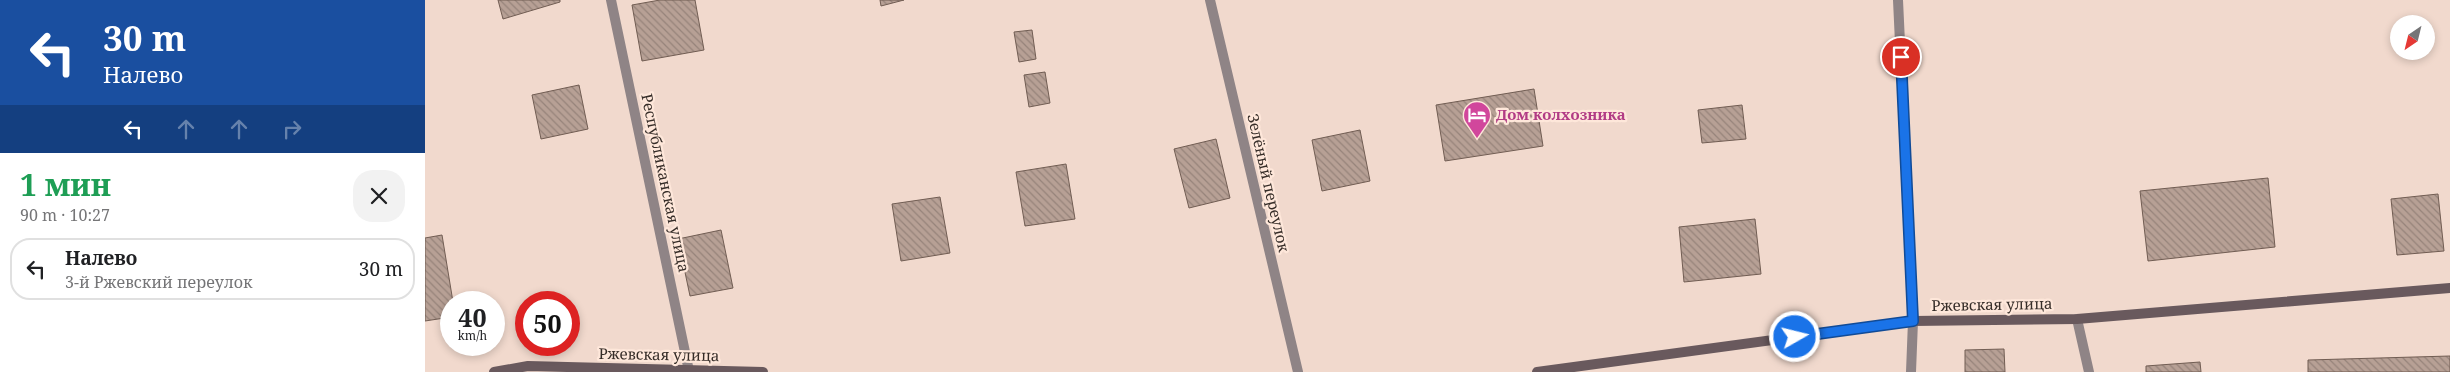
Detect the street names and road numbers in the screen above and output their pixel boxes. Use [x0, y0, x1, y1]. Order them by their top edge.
street label: Республиканская улица [637, 92, 695, 274]
street label: Зелёный переулок [1243, 112, 1295, 254]
street label: Ржевская улица [1931, 293, 2053, 315]
street label: Ржевская улица [598, 343, 720, 365]

